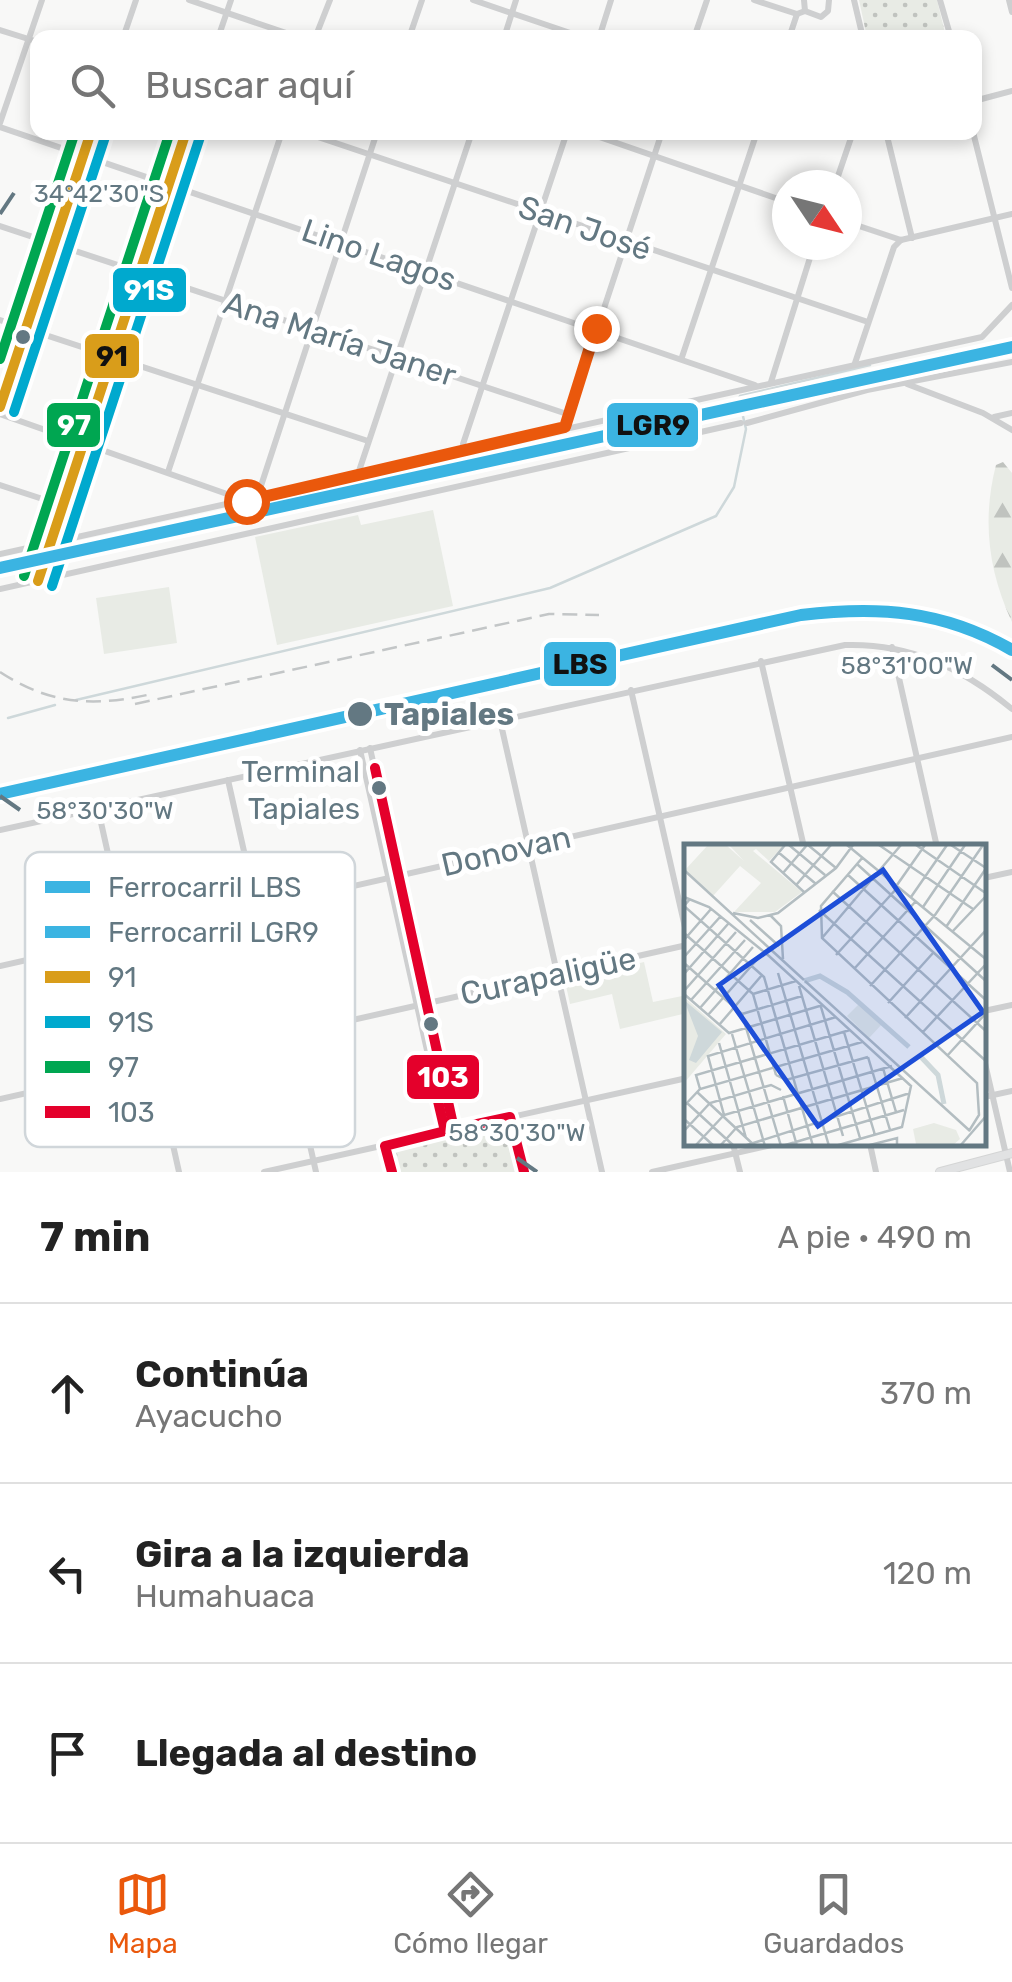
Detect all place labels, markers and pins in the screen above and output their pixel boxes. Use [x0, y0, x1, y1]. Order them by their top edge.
unlabelled marker [13, 327, 33, 347]
place label: Tapiales [384, 695, 514, 733]
marker: Tapiales [345, 699, 375, 729]
place label: Terminal Tapiales [241, 754, 360, 827]
marker: Terminal Tapiales [369, 778, 389, 798]
unlabelled marker [421, 1014, 441, 1034]

